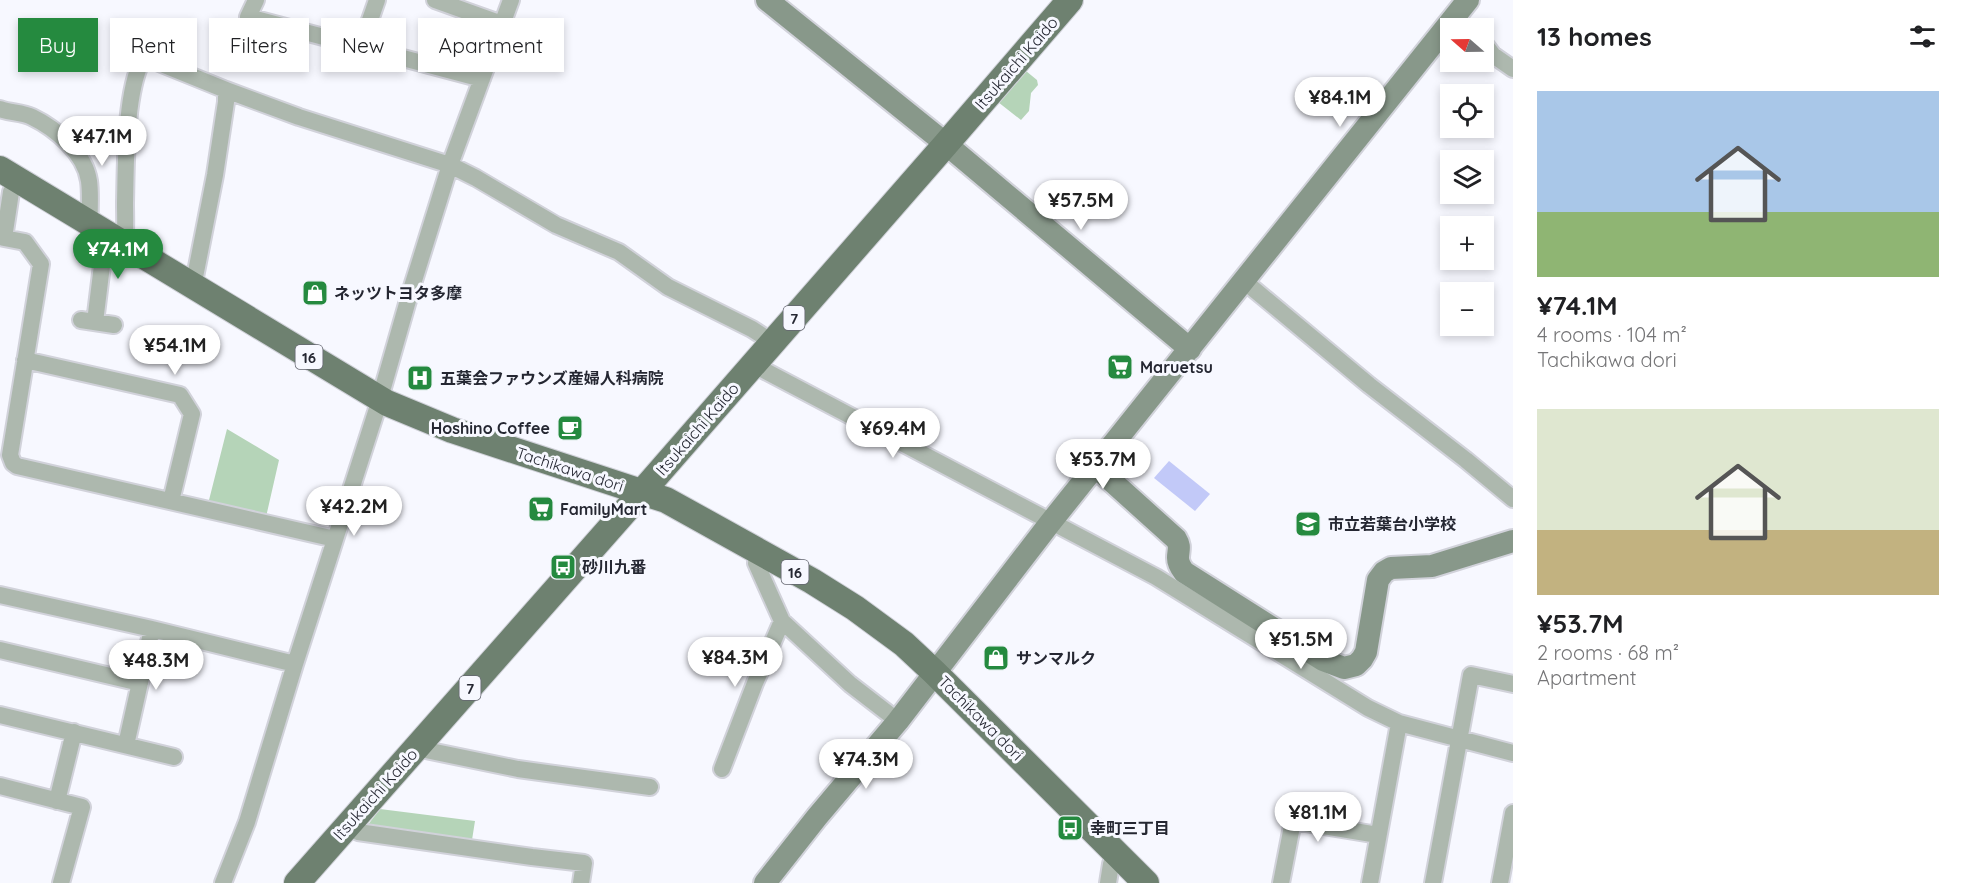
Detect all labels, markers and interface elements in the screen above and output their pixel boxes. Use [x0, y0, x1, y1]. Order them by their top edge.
street label: Itsukaichi Kaido [970, 13, 1062, 113]
chip: Buy [18, 18, 98, 72]
chip: Rent [110, 18, 197, 72]
chip: Filters [209, 18, 309, 72]
chip: New [321, 18, 406, 72]
chip: Apartment [418, 18, 564, 72]
north arrow [1440, 18, 1494, 72]
map controls [1440, 18, 1494, 336]
text: 13 homes [1537, 20, 1652, 53]
icon: filters [1906, 20, 1939, 53]
pin: ¥84.1M [1291, 77, 1389, 128]
text: ¥84.1M [1309, 84, 1371, 109]
button: locate [1440, 84, 1494, 138]
pin: ¥47.1M [53, 116, 151, 167]
text: ¥47.1M [72, 123, 132, 148]
icon: home [1684, 130, 1792, 238]
button: layers [1440, 150, 1494, 204]
pin: ¥57.5M [1032, 180, 1130, 231]
text: ¥57.5M [1048, 187, 1114, 212]
button: + [1440, 216, 1494, 270]
pin: ¥74.1M [69, 229, 167, 280]
text: ¥74.1M [87, 236, 149, 261]
shop icon: ネッツトヨタ多摩 [300, 278, 330, 308]
button: − [1440, 282, 1494, 336]
place label: ネッツトヨタ多摩 [334, 283, 462, 303]
text: ¥74.1M [1537, 289, 1618, 322]
road number: 7 [784, 306, 804, 330]
text: 4 rooms · 104 m² [1537, 322, 1687, 347]
pin: ¥54.1M [126, 325, 224, 376]
text: ¥54.1M [143, 332, 207, 357]
road number: 16 [296, 345, 322, 369]
text: Tachikawa dori [1537, 347, 1677, 372]
supermarket icon: Maruetsu [1105, 352, 1135, 382]
place label: Maruetsu [1140, 357, 1213, 377]
hospital icon: 五葉会ファウンズ産婦人科病院 [405, 363, 435, 393]
place label: 五葉会ファウンズ産婦人科病院 [440, 368, 664, 388]
street label: Itsukaichi Kaido [651, 379, 743, 479]
pin: ¥69.4M [844, 408, 942, 459]
cafe icon: Hoshino Coffee [555, 413, 585, 443]
text: ¥69.4M [860, 415, 926, 440]
place label: Hoshino Coffee [431, 418, 550, 438]
pin: ¥53.7M [1054, 439, 1152, 490]
street label: Tachikawa dori [514, 442, 626, 496]
text: ¥53.7M [1070, 446, 1136, 471]
icon: home [1684, 448, 1792, 556]
pin: ¥42.2M [305, 486, 403, 537]
text: ¥42.2M [320, 493, 388, 518]
supermarket icon: FamilyMart [526, 494, 556, 524]
place label: FamilyMart [560, 499, 647, 519]
school or university icon: 市立若葉台小学校 [1293, 509, 1323, 539]
place label: 市立若葉台小学校 [1328, 514, 1456, 534]
bus stop icon: 砂川九番 [548, 552, 578, 582]
place label: 砂川九番 [582, 557, 646, 577]
road number: 16 [782, 560, 808, 584]
text: ¥53.7M [1537, 607, 1623, 640]
pin: ¥51.5M [1252, 619, 1350, 670]
text: ¥51.5M [1269, 626, 1333, 651]
pin: ¥84.3M [686, 637, 784, 688]
pin: ¥48.3M [107, 640, 205, 691]
text: 2 rooms · 68 m² [1537, 640, 1679, 665]
shop icon: サンマルク [981, 643, 1011, 673]
text: ¥84.3M [702, 644, 768, 669]
text: ¥48.3M [123, 647, 189, 672]
place label: サンマルク [1016, 648, 1096, 668]
text: Apartment [1537, 665, 1637, 690]
street label: Tachikawa dori [934, 671, 1028, 765]
road number: 7 [460, 676, 480, 700]
pin: ¥74.3M [817, 739, 915, 790]
street label: Itsukaichi Kaido [329, 744, 421, 844]
text: ¥74.3M [833, 746, 899, 771]
pin: ¥81.1M [1269, 792, 1367, 843]
text: ¥81.1M [1289, 799, 1347, 824]
bus stop icon: 幸町三丁目 [1055, 813, 1085, 843]
place label: 幸町三丁目 [1090, 818, 1170, 838]

